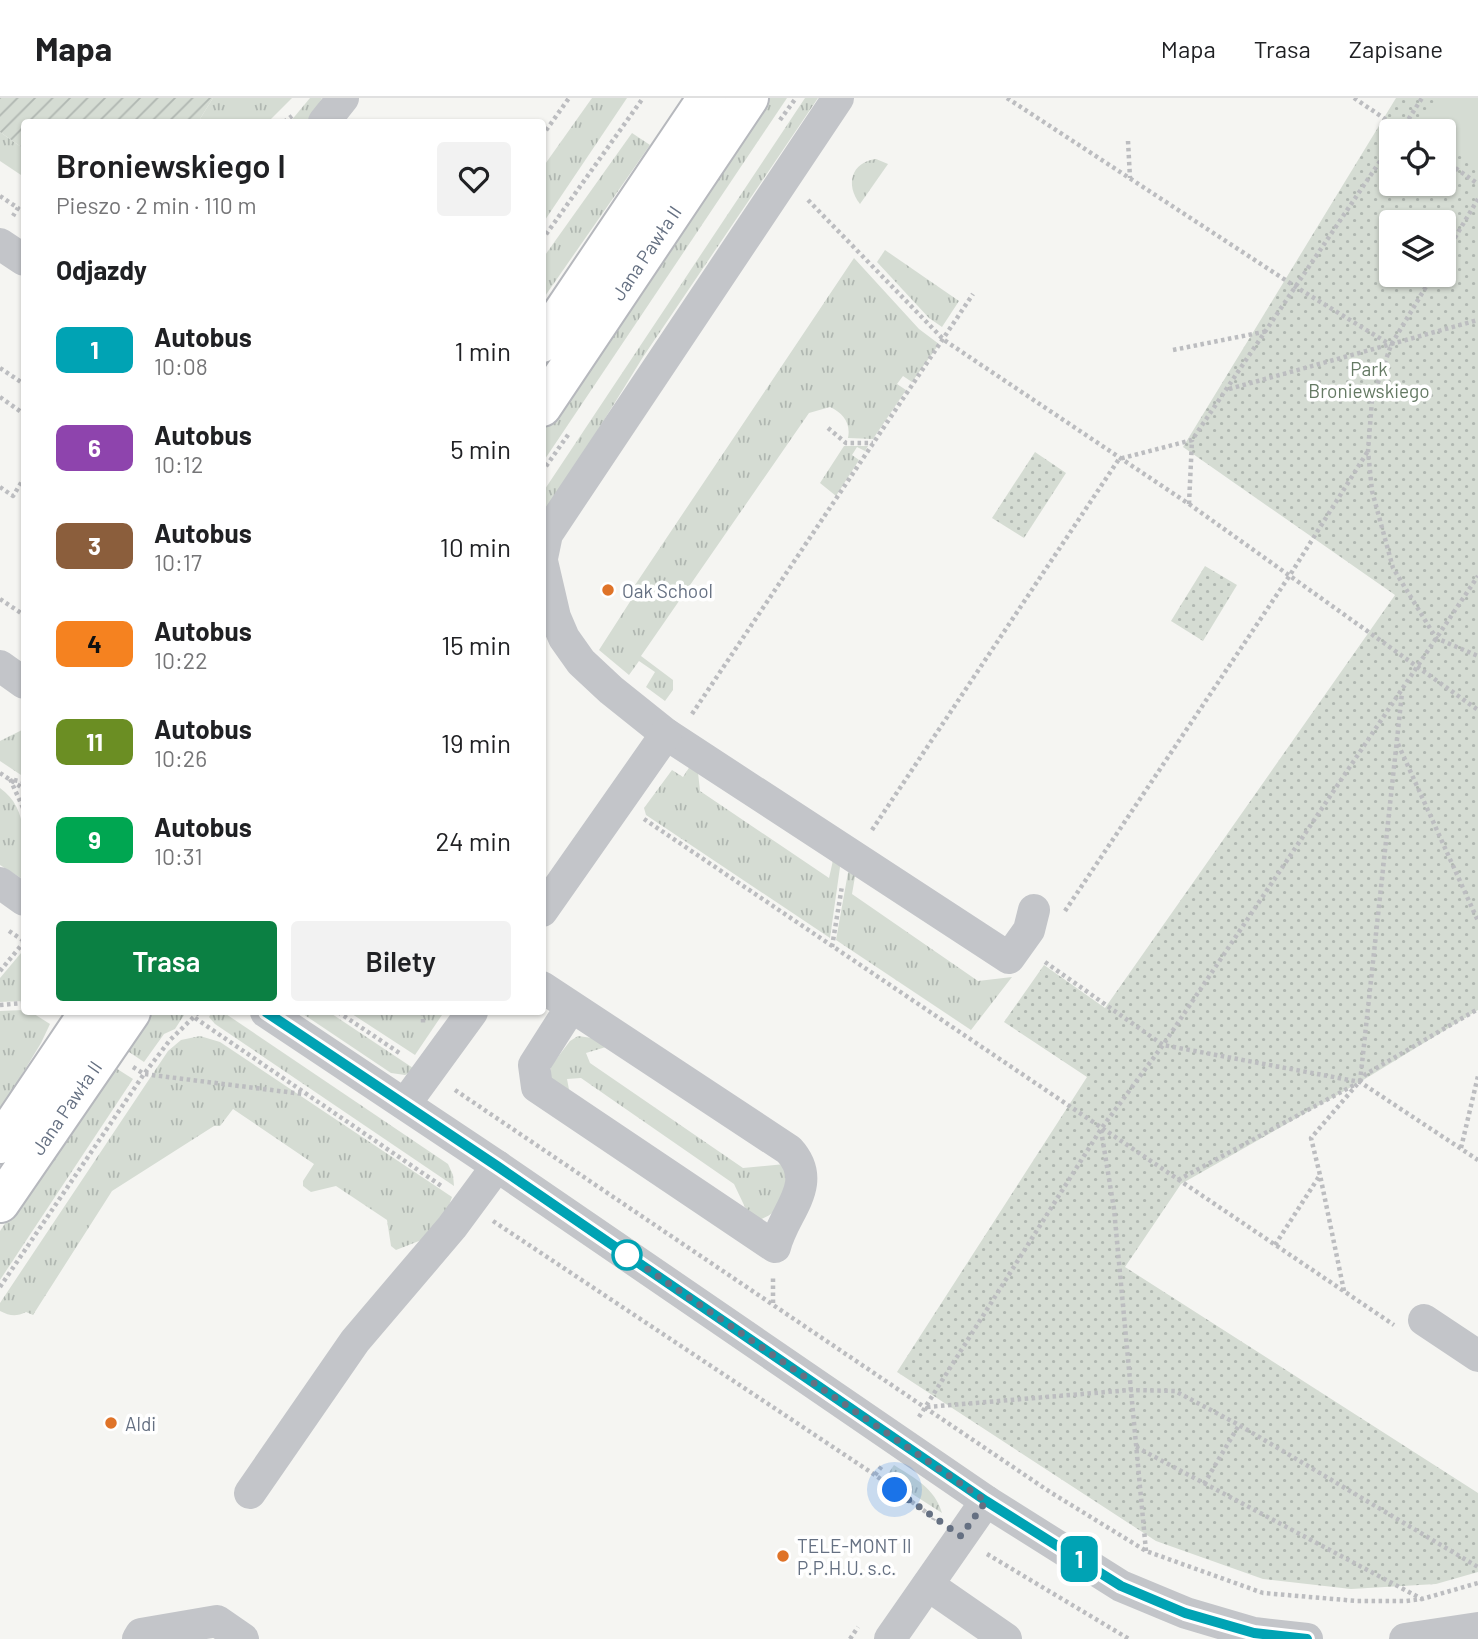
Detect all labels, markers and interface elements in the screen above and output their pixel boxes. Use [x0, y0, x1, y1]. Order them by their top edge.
text: Mapa [35, 28, 112, 68]
text: Mapa [1161, 34, 1216, 63]
text: Trasa [1254, 34, 1311, 63]
text: Zapisane [1349, 34, 1443, 63]
map controls [1379, 119, 1456, 287]
button: locate [1379, 119, 1456, 196]
button: heart [437, 142, 511, 216]
text: Broniewskiego I [56, 145, 286, 185]
text: Pieszo · 2 min · 110 m [56, 191, 256, 219]
street label: Jana Pawła II [606, 201, 685, 304]
button: layers [1379, 210, 1456, 287]
text: Odjazdy [56, 254, 147, 285]
text: Autobus [154, 321, 252, 352]
text: 1 [90, 335, 99, 364]
text: 1 min [455, 335, 511, 366]
text: 10:08 [154, 352, 208, 380]
park label: Park Broniewskiego [1308, 357, 1430, 402]
text: Autobus [154, 419, 252, 450]
text: 6 [88, 433, 101, 462]
text: 5 min [450, 433, 511, 464]
text: 10:12 [154, 450, 203, 478]
text: Autobus [154, 517, 252, 548]
text: 3 [88, 531, 101, 560]
text: 10 min [440, 531, 511, 562]
text: 10:17 [154, 548, 202, 576]
place label: Oak School [622, 579, 713, 602]
marker: Oak School [600, 582, 616, 598]
text: Autobus [154, 615, 252, 646]
text: 4 [87, 629, 102, 658]
text: 15 min [441, 629, 511, 660]
text: 10:22 [154, 646, 208, 674]
text: Autobus [154, 713, 252, 744]
text: 11 [86, 727, 103, 756]
text: 19 min [441, 727, 511, 758]
text: 10:26 [154, 744, 207, 772]
text: Autobus [154, 811, 252, 842]
text: 9 [88, 825, 101, 854]
text: 24 min [435, 825, 511, 856]
text: 10:31 [154, 842, 203, 870]
button: Trasa [56, 921, 277, 1001]
button: Bilety [291, 921, 511, 1001]
street label: Jana Pawła II [25, 1056, 106, 1159]
unlabelled marker [612, 1240, 642, 1270]
place label: Aldi [125, 1412, 156, 1435]
marker: Aldi [103, 1415, 119, 1431]
your location [877, 1472, 912, 1507]
place label: TELE-MONT II P.P.H.U. s.c. [797, 1534, 912, 1579]
line badge: 1 [1056, 1536, 1102, 1582]
text: 1 [1075, 1544, 1083, 1573]
marker: TELE-MONT II P.P.H.U. s.c. [775, 1548, 791, 1564]

